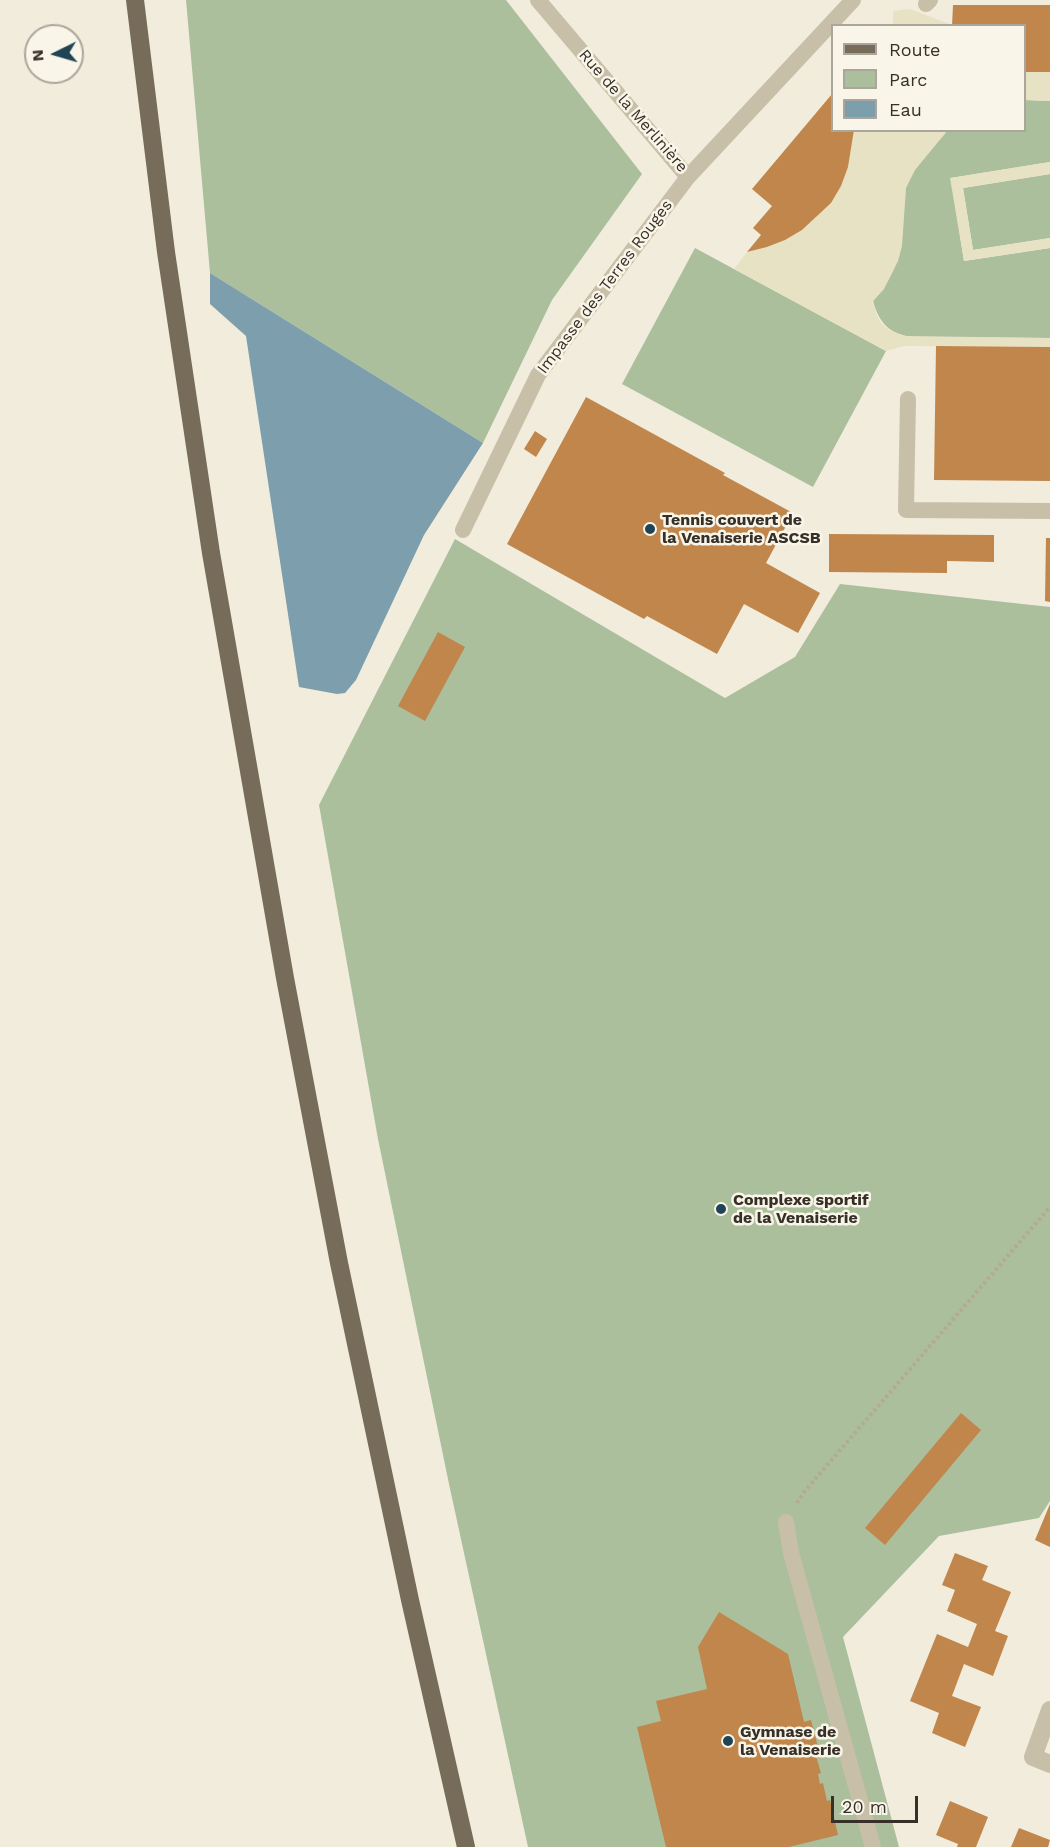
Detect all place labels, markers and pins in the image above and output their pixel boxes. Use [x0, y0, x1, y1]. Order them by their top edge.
place label: Tennis couvert de la Venaiserie ASCSB [662, 510, 821, 548]
marker: Tennis couvert de la Venaiserie ASCSB [643, 522, 657, 536]
place label: Complexe sportif de la Venaiserie [733, 1190, 869, 1228]
marker: Complexe sportif de la Venaiserie [714, 1202, 728, 1216]
place label: Gymnase de la Venaiserie [740, 1722, 841, 1760]
marker: Gymnase de la Venaiserie [721, 1734, 735, 1748]

